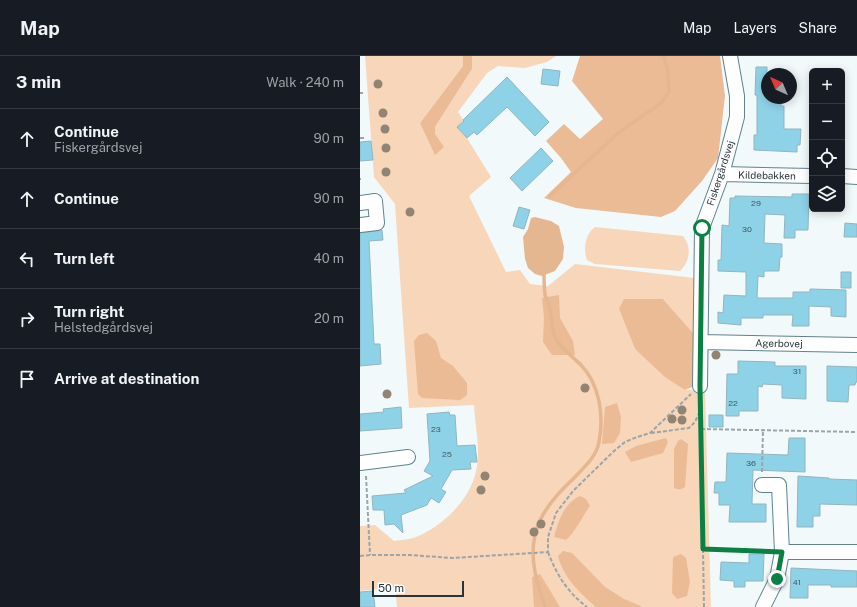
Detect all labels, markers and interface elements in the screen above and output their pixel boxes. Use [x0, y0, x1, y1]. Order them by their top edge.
text: Map [20, 17, 60, 39]
text: Map [683, 20, 711, 36]
text: Layers [733, 20, 777, 36]
text: Share [799, 20, 837, 36]
north arrow [761, 68, 797, 104]
map controls [809, 68, 845, 212]
button: + [809, 68, 845, 104]
text: 3 min [16, 72, 61, 92]
text: Walk · 240 m [266, 75, 344, 90]
button: − [809, 104, 845, 140]
text: Continue [54, 123, 119, 140]
icon: ahead [16, 128, 38, 150]
text: 90 m [314, 131, 344, 146]
street label: Fiskergårdsvej [704, 139, 736, 207]
text: Fiskergårdsvej [54, 140, 142, 155]
button: locate [809, 140, 845, 176]
street label: Kildebakken [738, 168, 796, 182]
button: layers [809, 176, 845, 212]
icon: ahead [16, 188, 38, 210]
text: Continue [54, 190, 119, 207]
text: 90 m [314, 191, 344, 206]
house number: 29 [751, 198, 761, 208]
route start [693, 219, 711, 237]
house number: 30 [742, 224, 752, 234]
icon: left [16, 248, 38, 270]
text: Turn left [54, 250, 115, 267]
text: 40 m [313, 251, 344, 266]
text: Turn right [54, 303, 124, 320]
icon: right [16, 308, 38, 330]
text: 20 m [314, 311, 344, 326]
text: Helstedgårdsvej [54, 320, 153, 335]
street label: Agerbovej [755, 337, 803, 349]
house number: 31 [793, 366, 801, 376]
icon: arrive [16, 368, 38, 390]
text: Arrive at destination [54, 370, 199, 387]
house number: 22 [728, 398, 738, 408]
house number: 23 [431, 424, 441, 434]
house number: 25 [442, 449, 452, 459]
house number: 36 [746, 458, 756, 468]
route end [768, 570, 786, 588]
house number: 41 [793, 577, 801, 587]
scale bar [372, 579, 464, 598]
text: 50 m [378, 582, 404, 594]

